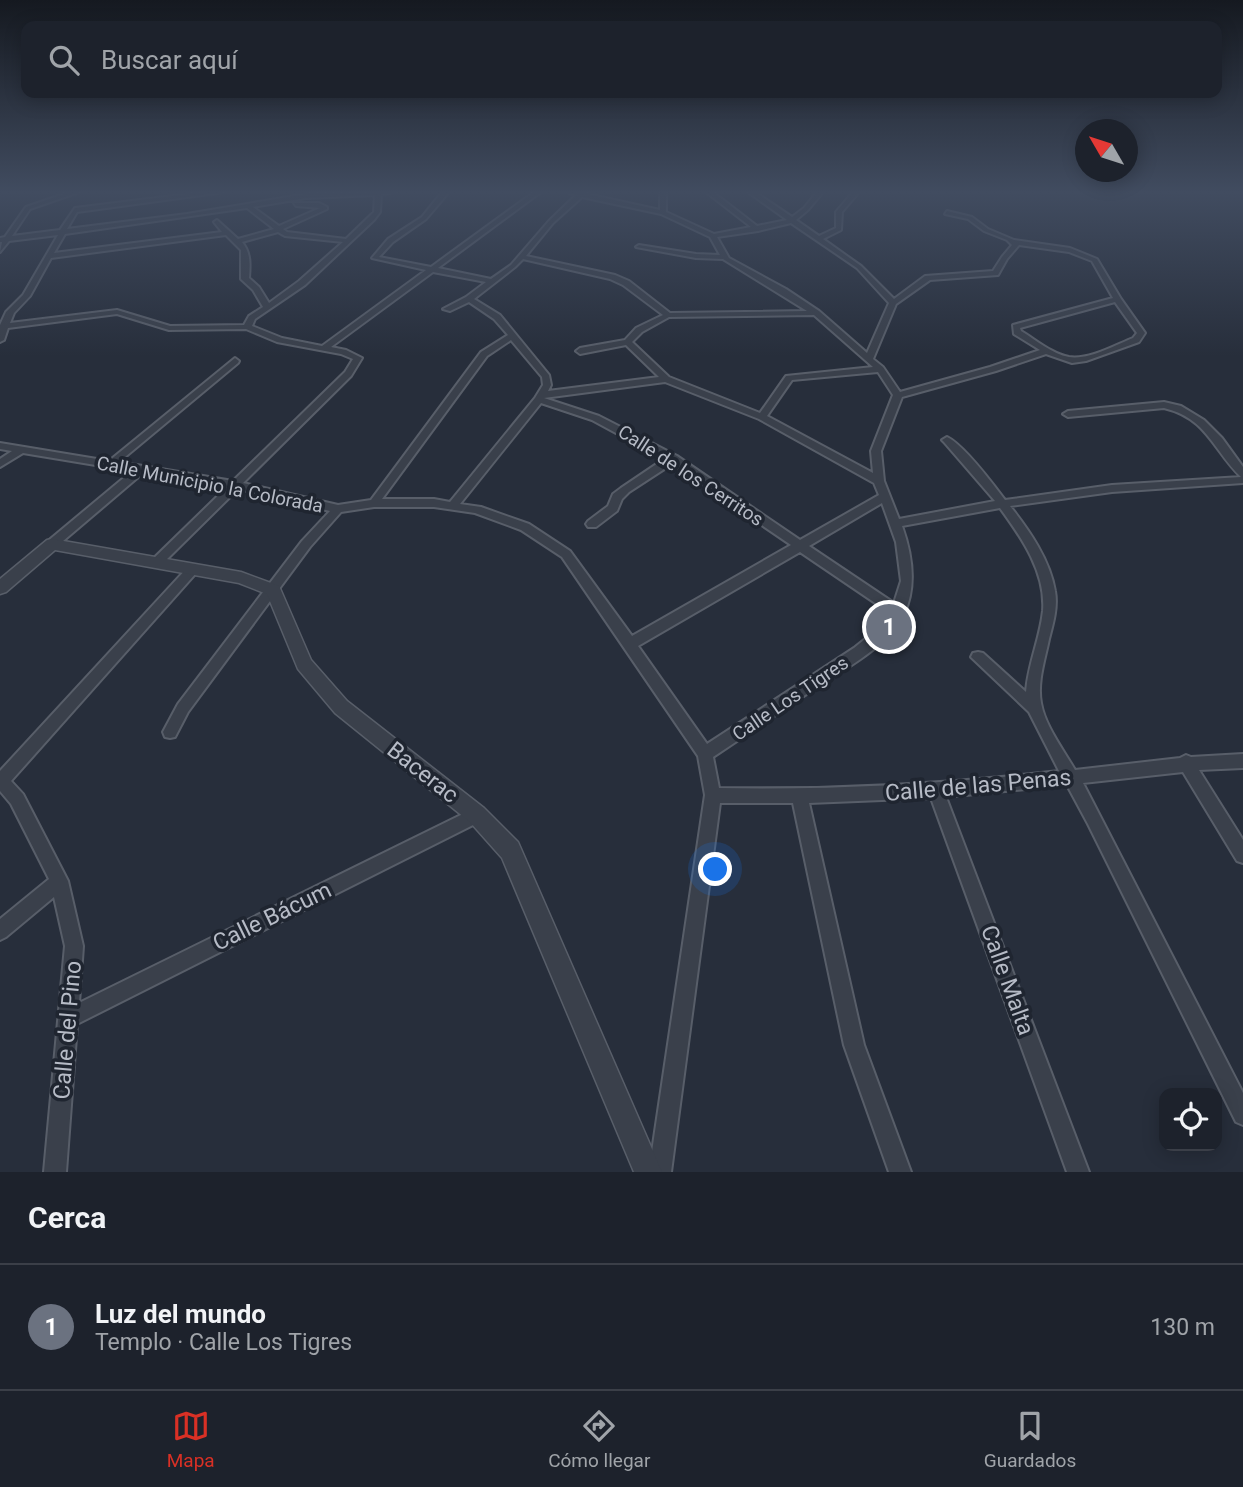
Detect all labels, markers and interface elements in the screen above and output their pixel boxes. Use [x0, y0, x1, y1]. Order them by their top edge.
search box [21, 21, 1222, 98]
icon: search [45, 41, 83, 79]
text: Buscar aquí [101, 45, 238, 75]
north arrow [1075, 119, 1138, 182]
street label: Calle de los Cerritos [614, 420, 768, 531]
street label: Calle Municipio la Colorada [95, 451, 325, 518]
pin: 1 [866, 601, 912, 653]
street label: Calle Los Tigres [728, 651, 853, 746]
street label: Bacerac [382, 736, 464, 809]
street label: Calle de las Penas [884, 764, 1072, 807]
your location [698, 852, 732, 886]
street label: Calle Bácum [209, 876, 336, 957]
street label: Calle Malta [975, 922, 1040, 1039]
street label: Calle del Pino [48, 960, 87, 1100]
map controls [1159, 1088, 1222, 1151]
button: locate [1159, 1088, 1222, 1151]
text: Cerca [28, 1200, 106, 1235]
text: Luz del mundo [95, 1299, 266, 1329]
text: 1 [44, 1314, 58, 1341]
text: 130 m [1150, 1314, 1215, 1341]
text: Templo · Calle Los Tigres [95, 1329, 352, 1356]
tab: Mapa [167, 1407, 215, 1472]
tab: Cómo llegar [548, 1407, 650, 1472]
tab: Guardados [984, 1407, 1076, 1472]

